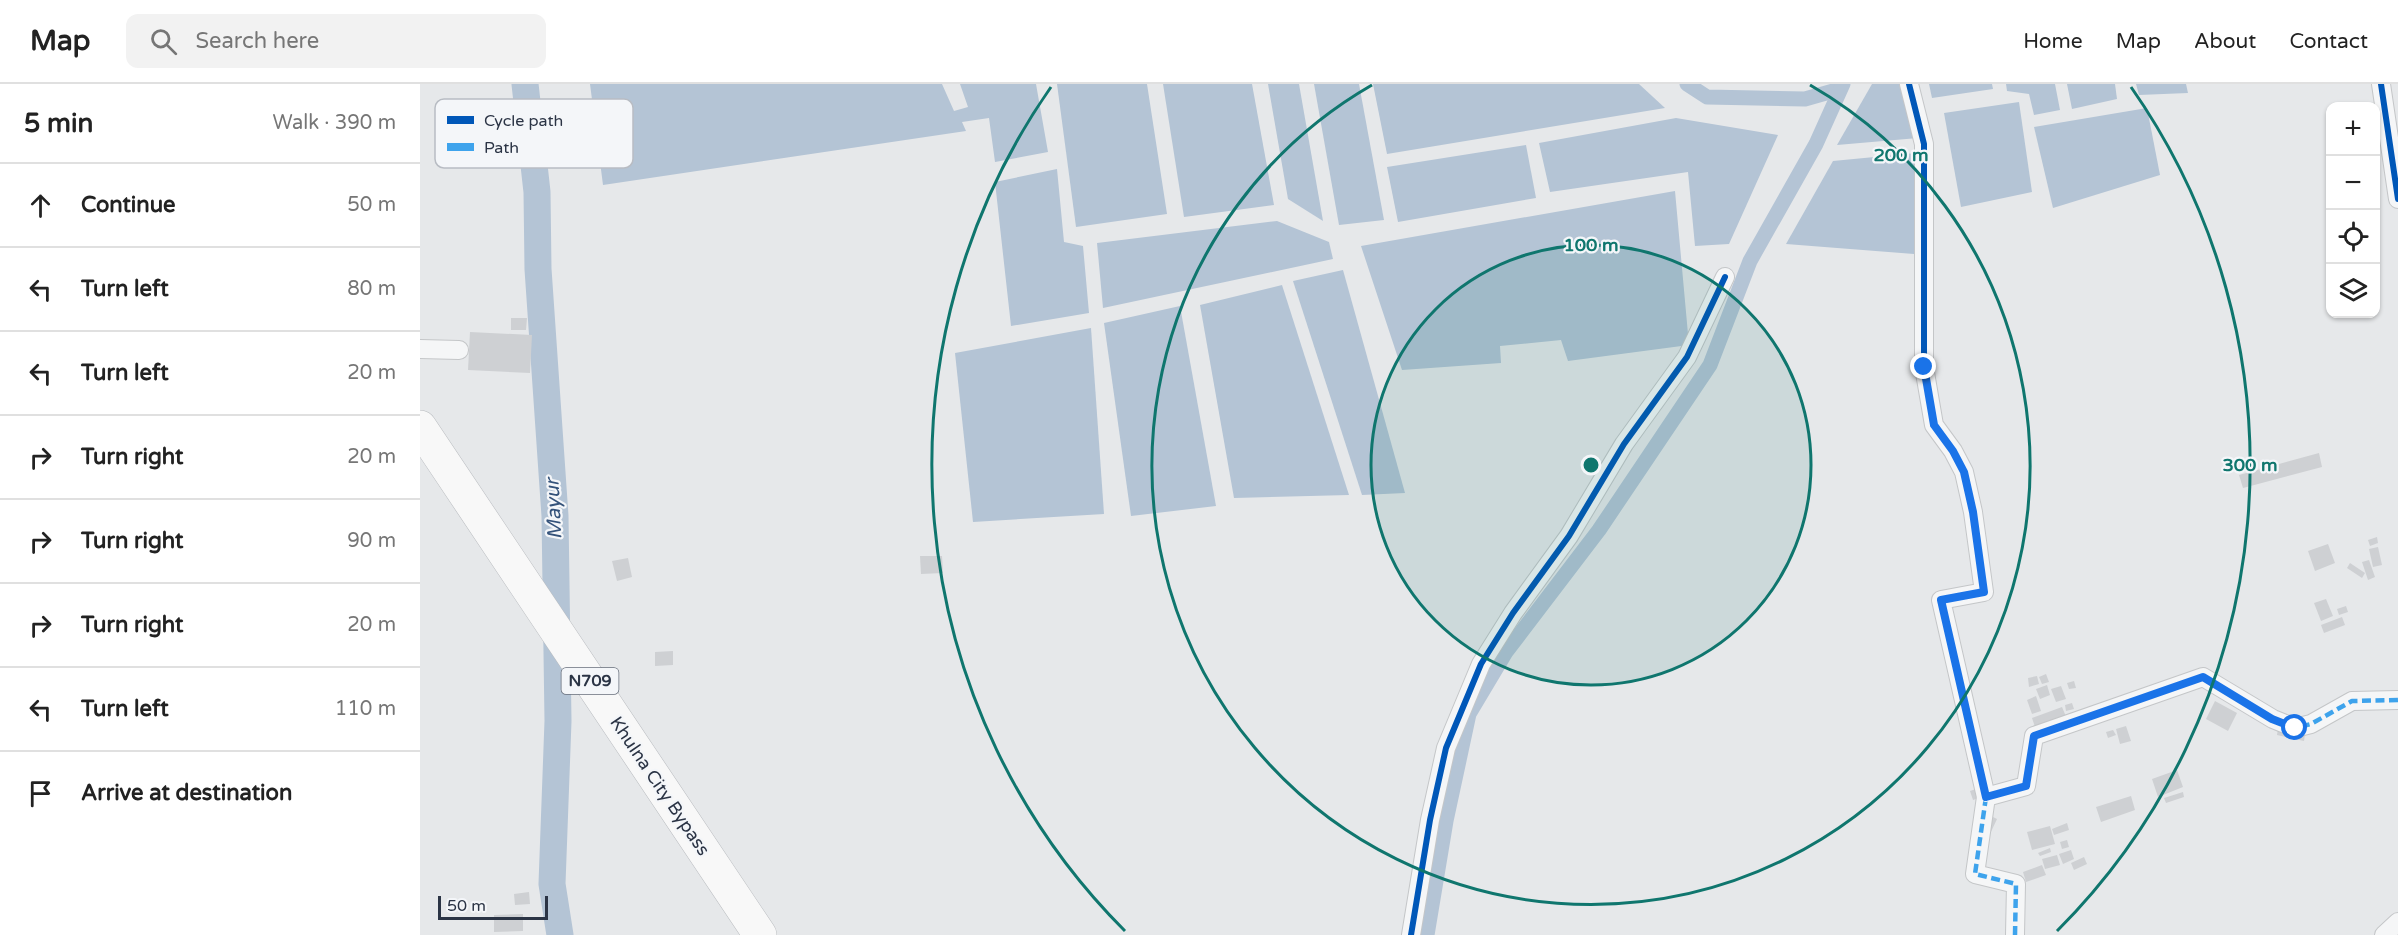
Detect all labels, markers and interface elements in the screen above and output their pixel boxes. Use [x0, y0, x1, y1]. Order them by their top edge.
search box [126, 14, 546, 68]
text: Map [30, 24, 90, 58]
icon: search [147, 25, 180, 58]
text: Search here [195, 28, 319, 54]
text: Home [2023, 29, 2083, 54]
text: Map [2116, 29, 2161, 54]
text: About [2194, 29, 2256, 54]
text: Contact [2289, 29, 2368, 54]
legend [435, 99, 633, 168]
map controls [2326, 102, 2380, 318]
button: + [2326, 102, 2380, 156]
text: 5 min [24, 108, 93, 139]
text: Walk · 390 m [273, 111, 396, 135]
text: Cycle path [484, 111, 563, 131]
text: Path [484, 138, 519, 158]
text: 200 m [1873, 144, 1929, 166]
button: − [2326, 156, 2380, 210]
icon: ahead [24, 189, 57, 222]
text: Continue [81, 192, 176, 218]
text: 50 m [347, 193, 396, 217]
button: locate [2326, 210, 2380, 264]
text: 100 m [1563, 234, 1619, 256]
button: layers [2326, 264, 2380, 318]
icon: left [24, 273, 57, 306]
text: Turn left [81, 276, 169, 302]
text: 80 m [347, 277, 396, 301]
route end [1910, 353, 1936, 379]
icon: left [24, 357, 57, 390]
text: Turn left [81, 360, 169, 386]
text: 20 m [347, 361, 396, 385]
icon: right [24, 441, 57, 474]
text: Turn right [81, 444, 183, 470]
text: 20 m [347, 445, 396, 469]
text: 300 m [2222, 454, 2278, 476]
centre of rings [1581, 455, 1601, 475]
water label: Mayur [540, 476, 568, 540]
icon: right [24, 525, 57, 558]
text: Turn right [81, 528, 183, 554]
text: 90 m [347, 529, 396, 553]
icon: right [24, 609, 57, 642]
text: Turn right [81, 612, 183, 638]
text: 20 m [347, 613, 396, 637]
road number: N709 [562, 668, 618, 694]
icon: left [24, 693, 57, 726]
text: Turn left [81, 696, 169, 722]
text: 110 m [335, 697, 396, 721]
street label: Khulna City Bypass [605, 712, 715, 860]
route start [2281, 714, 2307, 740]
icon: arrive [24, 777, 57, 810]
text: Arrive at destination [81, 780, 292, 806]
scale bar [438, 893, 548, 920]
text: 50 m [447, 896, 486, 916]

